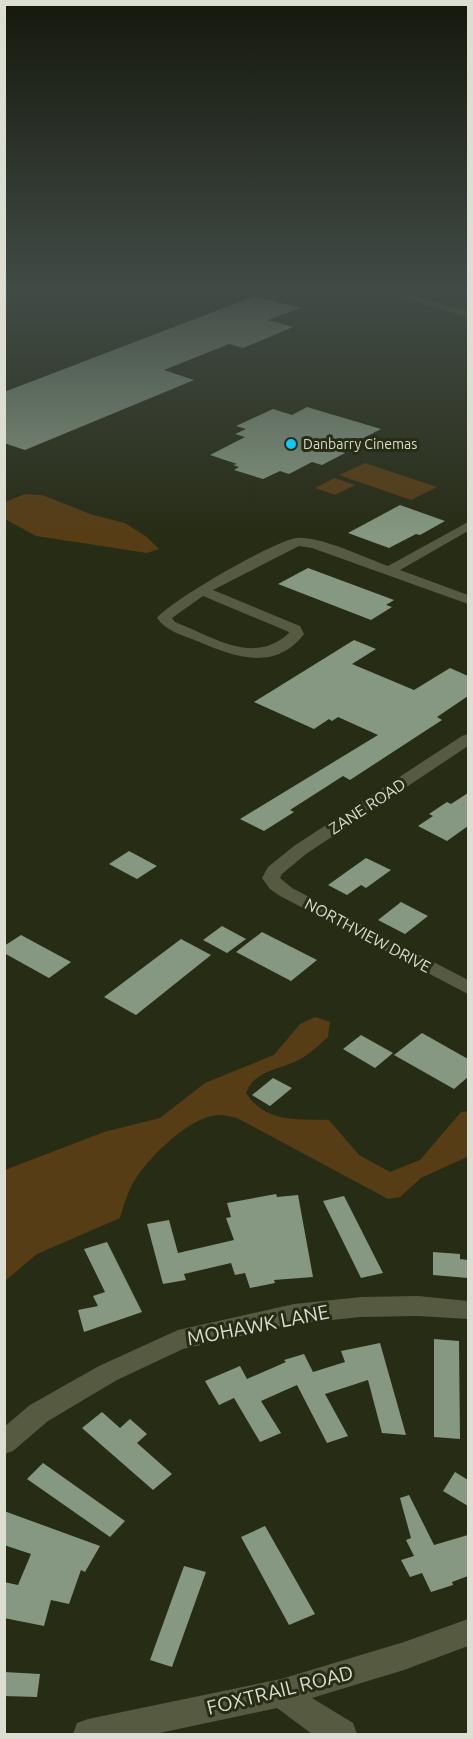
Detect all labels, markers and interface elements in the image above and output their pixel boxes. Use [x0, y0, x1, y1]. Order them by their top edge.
place label: Danbarry Cinemas [303, 436, 417, 452]
marker: Danbarry Cinemas [284, 437, 298, 451]
street label: ZANE ROAD [325, 775, 409, 837]
street label: NORTHVIEW DRIVE [302, 894, 434, 976]
street label: MOHAWK LANE [185, 1299, 331, 1350]
street label: FOXTRAIL ROAD [204, 1660, 356, 1719]

